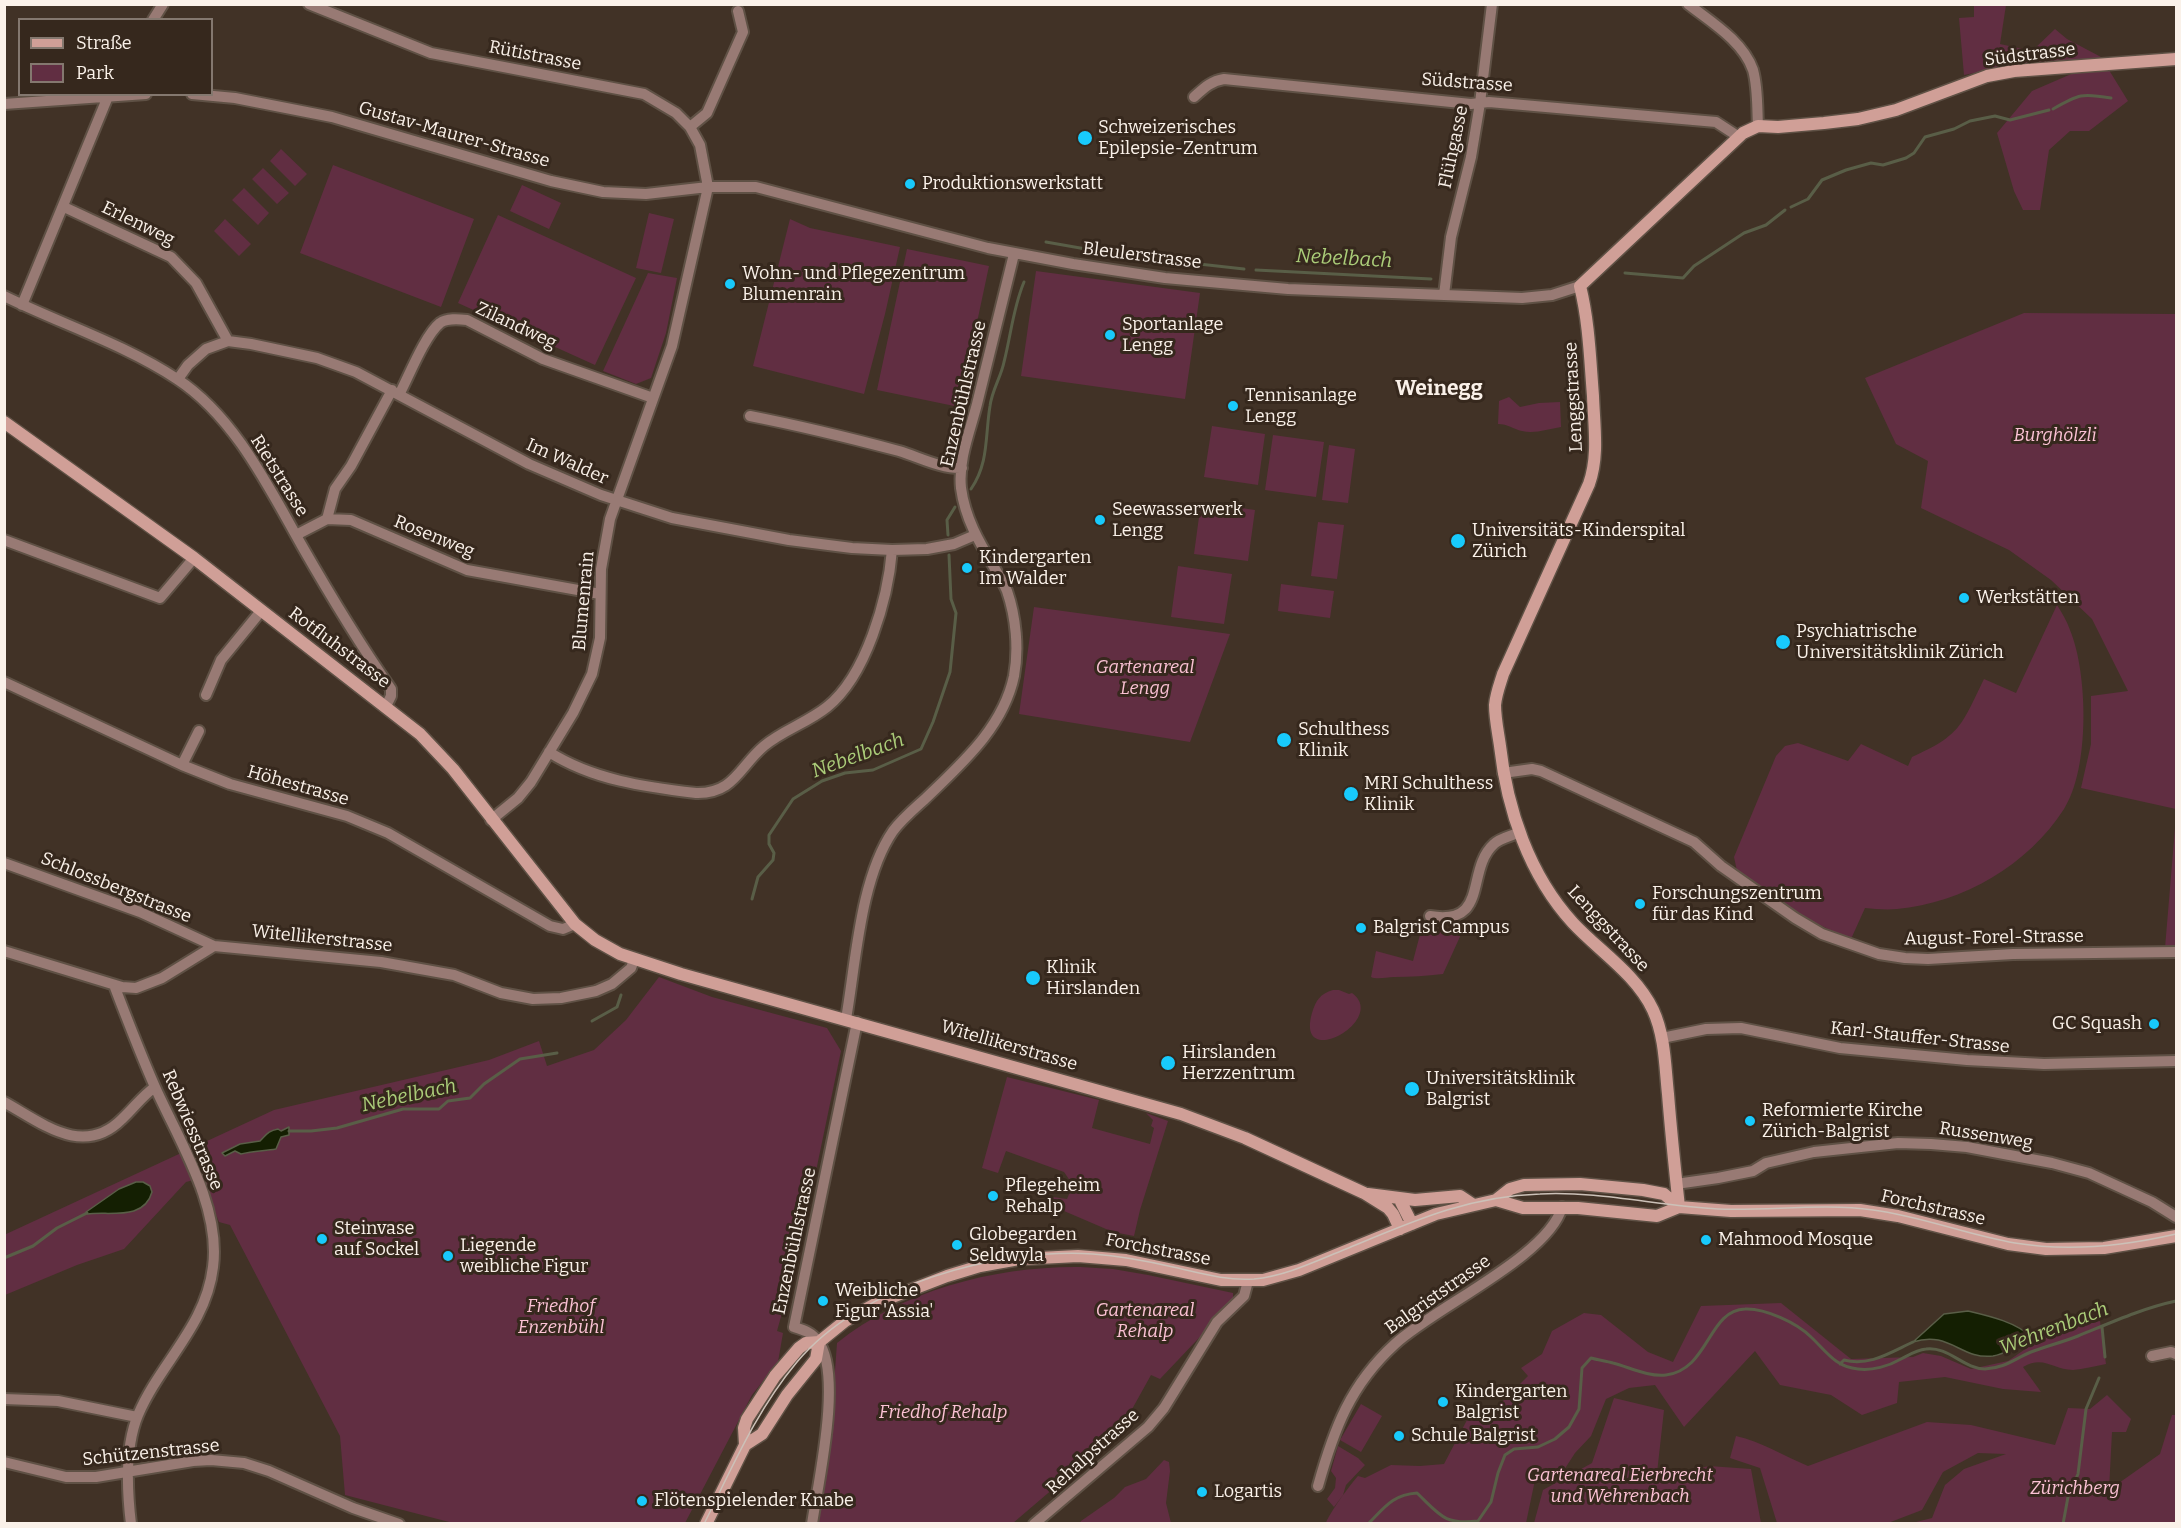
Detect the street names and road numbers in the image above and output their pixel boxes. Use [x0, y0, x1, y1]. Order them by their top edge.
street label: Rütistrasse [487, 36, 583, 76]
street label: Südstrasse [1983, 39, 2077, 71]
street label: Südstrasse [1420, 69, 1514, 97]
street label: Gustav-Maurer-Strasse [356, 97, 552, 173]
street label: Flühgasse [1435, 104, 1473, 190]
street label: Erlenweg [98, 197, 178, 251]
street label: Bleulerstrasse [1081, 238, 1203, 274]
street label: Zilandweg [472, 298, 560, 354]
street label: Enzenbühlstrasse [937, 319, 991, 469]
street label: Lenggstrasse [1560, 341, 1588, 453]
street label: Rietstrasse [245, 431, 313, 521]
street label: Im Walder [523, 434, 611, 490]
street label: Rosenweg [390, 511, 478, 563]
street label: Blumenrain [569, 550, 599, 652]
street label: Rotfluhstrasse [284, 603, 394, 693]
street label: Höhestrasse [245, 761, 351, 811]
street label: Schlossbergstrasse [38, 848, 194, 928]
street label: Lenggstrasse [1562, 881, 1654, 977]
street label: Witellikerstrasse [251, 921, 393, 957]
street label: August-Forel-Strasse [1904, 926, 2084, 950]
street label: Witellikerstrasse [938, 1016, 1080, 1076]
street label: Karl-Stauffer-Strasse [1829, 1018, 2011, 1058]
street label: Rebwiesstrasse [157, 1066, 227, 1194]
street label: Russenweg [1938, 1118, 2034, 1154]
street label: Enzenbühlstrasse [769, 1166, 821, 1316]
street label: Forchstrasse [1879, 1185, 1987, 1231]
street label: Forchstrasse [1104, 1229, 1212, 1271]
street label: Balgriststrasse [1381, 1251, 1495, 1339]
street label: Rehalpstrasse [1042, 1405, 1144, 1499]
street label: Schützenstrasse [81, 1435, 221, 1471]

